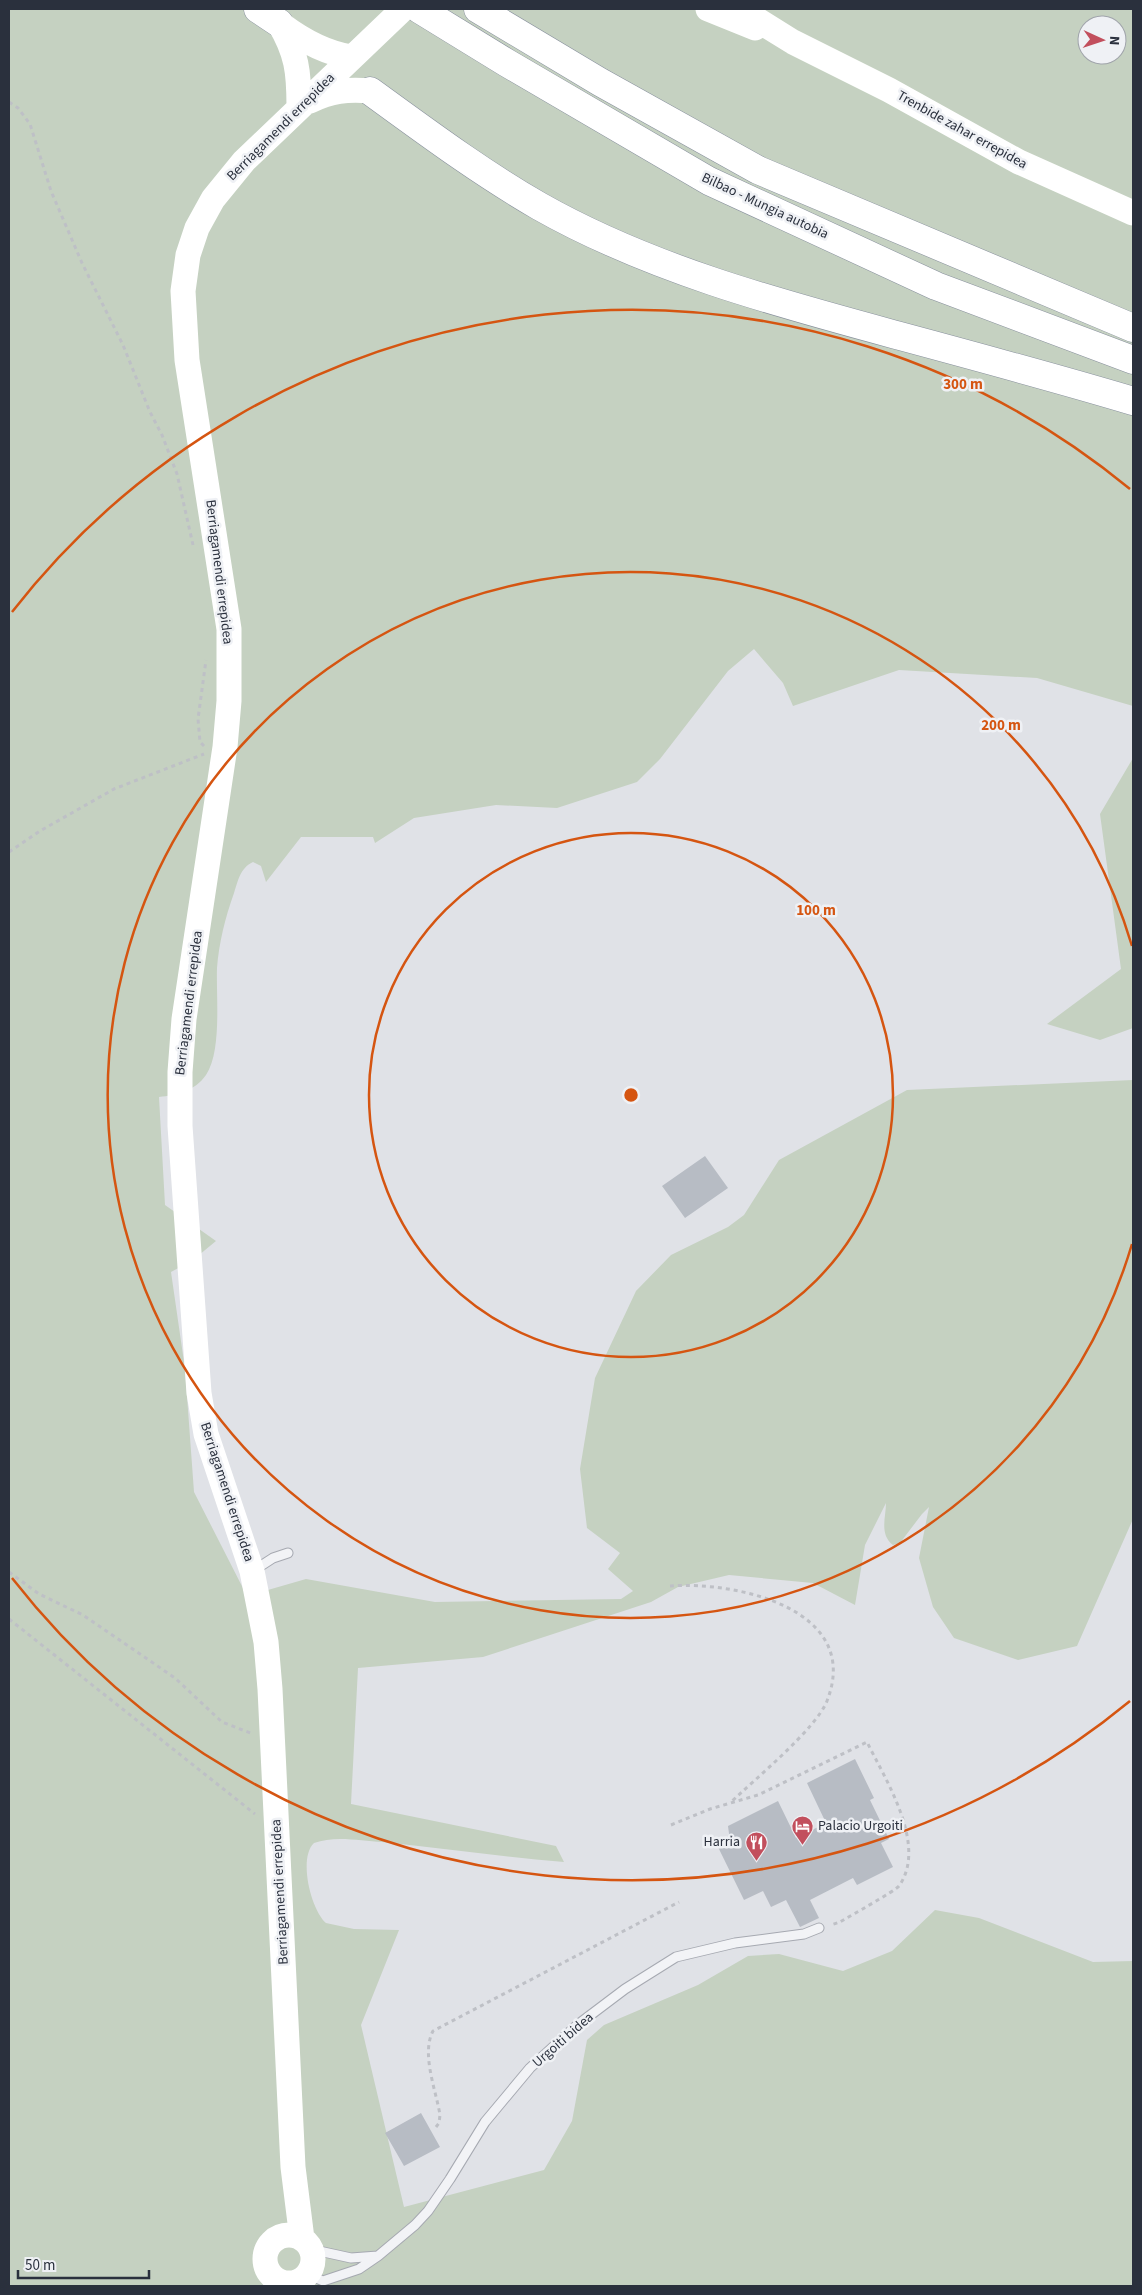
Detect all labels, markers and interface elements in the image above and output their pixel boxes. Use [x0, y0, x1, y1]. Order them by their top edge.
north arrow [1077, 15, 1127, 65]
text: N [1104, 35, 1124, 46]
street label: Berriagamendi errepidea [222, 68, 340, 186]
street label: Trenbide zahar errepidea [893, 86, 1031, 174]
street label: Bilbao - Mungia autobia [698, 168, 832, 244]
text: 300 m [943, 374, 983, 395]
street label: Berriagamendi errepidea [200, 498, 238, 646]
text: 200 m [981, 715, 1021, 736]
text: 100 m [796, 900, 836, 921]
street label: Berriagamendi errepidea [170, 929, 208, 1077]
centre of rings [622, 1086, 640, 1104]
street label: Berriagamendi errepidea [195, 1420, 259, 1564]
hotel icon: Palacio Urgoiti [790, 1814, 814, 1845]
place label: Palacio Urgoiti [818, 1816, 903, 1836]
street label: Berriagamendi errepidea [266, 1819, 294, 1965]
restaurant icon: Harria [744, 1830, 768, 1861]
place label: Harria [704, 1832, 740, 1852]
street label: Urgoiti bidea [528, 2008, 598, 2072]
scale bar [18, 2248, 149, 2280]
text: 50 m [25, 2255, 55, 2276]

